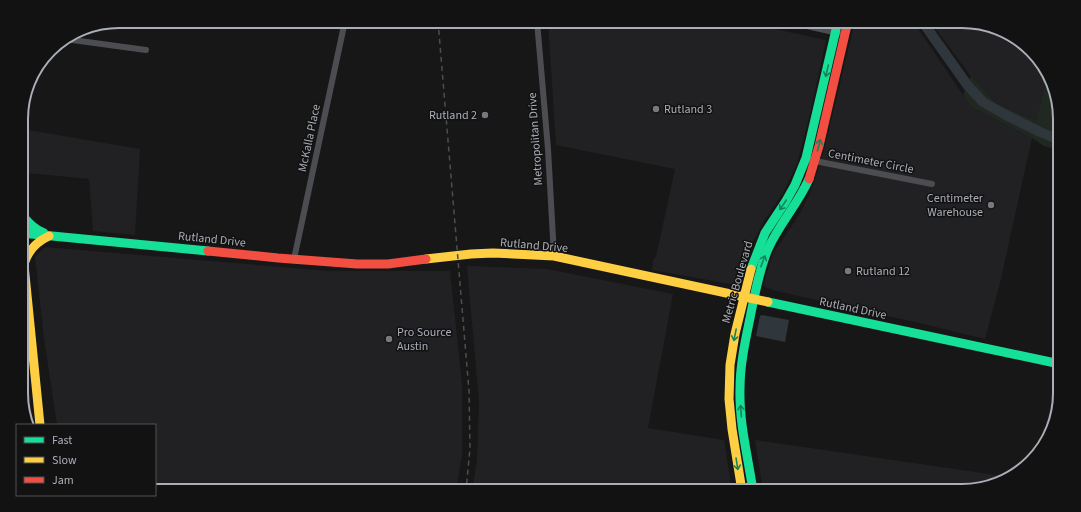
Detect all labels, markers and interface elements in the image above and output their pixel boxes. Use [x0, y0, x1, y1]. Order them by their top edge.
one-way arrow [822, 64, 830, 77]
street label: Metropolitan Drive [524, 92, 547, 186]
place label: Rutland 3 [664, 101, 712, 118]
street label: McKalla Place [294, 103, 325, 174]
marker: Rutland 3 [651, 104, 661, 114]
place label: Rutland 2 [429, 107, 477, 124]
marker: Rutland 2 [480, 110, 490, 120]
one-way arrow [816, 139, 823, 152]
street label: Centimeter Circle [827, 145, 915, 178]
place label: Centimeter Warehouse [927, 190, 984, 221]
one-way arrow [779, 200, 787, 211]
marker: Centimeter Warehouse [986, 200, 996, 210]
street label: Rutland Drive [177, 227, 247, 252]
street label: Rutland Drive [499, 234, 569, 257]
street label: Metric Boulevard [718, 239, 757, 325]
one-way arrow [760, 255, 767, 268]
place label: Rutland 12 [856, 263, 910, 280]
marker: Rutland 12 [843, 266, 853, 276]
street label: Rutland Drive [818, 293, 888, 324]
place label: Pro Source Austin [397, 324, 451, 355]
one-way arrow [731, 328, 739, 341]
marker: Pro Source Austin [384, 334, 394, 344]
one-way arrow [738, 405, 745, 418]
legend [16, 424, 156, 496]
text: Fast [52, 432, 72, 449]
text: Slow [52, 452, 77, 469]
one-way arrow [734, 457, 742, 470]
text: Jam [52, 472, 74, 489]

